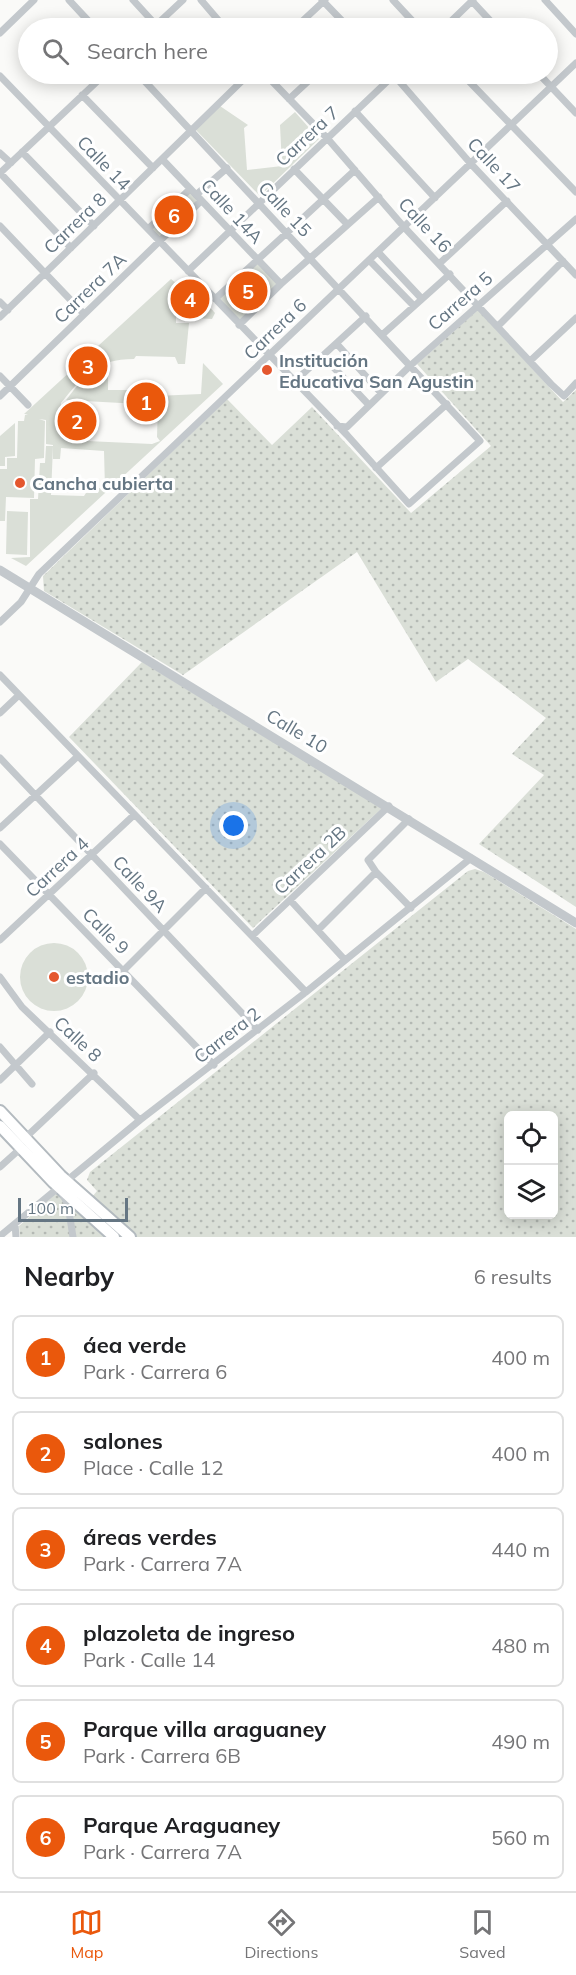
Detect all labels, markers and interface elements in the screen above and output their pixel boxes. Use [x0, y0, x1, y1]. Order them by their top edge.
search box [18, 18, 558, 84]
icon: search [39, 35, 72, 68]
text: Search here [87, 37, 208, 65]
street label: Carrera 7 [271, 101, 343, 171]
street label: Calle 14 [72, 131, 136, 195]
street label: Calle 17 [463, 132, 525, 198]
street label: Calle 14A [196, 174, 268, 248]
street label: Calle 15 [254, 176, 317, 242]
street label: Carrera 8 [39, 188, 111, 258]
pin: 6 [154, 192, 194, 238]
street label: Calle 16 [394, 192, 456, 258]
street label: Carrera 7A [49, 248, 131, 328]
street label: Carrera 5 [423, 267, 497, 335]
pin: 5 [228, 268, 268, 314]
pin: 4 [170, 276, 210, 322]
street label: Carrera 6 [239, 294, 311, 364]
pin: 3 [68, 344, 107, 388]
place label: Institución Educativa San Agustin [279, 349, 474, 393]
marker: Institución Educativa San Agustin [260, 363, 274, 377]
pin: 1 [126, 380, 166, 424]
pin: 2 [58, 398, 97, 444]
place label: Cancha cubierta [32, 472, 173, 495]
marker: Cancha cubierta [13, 476, 27, 490]
street label: Calle 10 [262, 704, 332, 758]
your location [219, 811, 248, 840]
street label: Carrera 2B [269, 821, 351, 899]
street label: Carrera 4 [21, 832, 94, 902]
street label: Calle 9A [108, 851, 172, 917]
street label: Calle 9 [78, 903, 134, 959]
place label: estadio [66, 966, 129, 989]
marker: estadio [47, 970, 61, 984]
street label: Carrera 2 [189, 1002, 265, 1068]
street label: Calle 8 [49, 1011, 107, 1067]
map controls [504, 1111, 558, 1219]
button: locate [504, 1111, 558, 1165]
button: layers [504, 1165, 558, 1219]
scale bar [18, 1195, 128, 1222]
text: 100 m [27, 1198, 74, 1218]
text: Nearby [24, 1260, 114, 1293]
text: 6 results [474, 1264, 552, 1289]
text: áea verde [83, 1331, 186, 1359]
text: 1 [40, 1345, 52, 1370]
text: 400 m [491, 1345, 550, 1370]
text: Park · Carrera 6 [83, 1359, 227, 1384]
text: salones [83, 1427, 163, 1455]
text: 2 [40, 1441, 52, 1466]
text: 400 m [491, 1441, 550, 1466]
text: Place · Calle 12 [83, 1455, 223, 1480]
text: áreas verdes [83, 1523, 217, 1551]
text: 3 [40, 1537, 52, 1562]
text: 440 m [491, 1537, 550, 1562]
text: Park · Carrera 7A [83, 1551, 242, 1576]
text: plazoleta de ingreso [83, 1619, 295, 1647]
text: 4 [40, 1633, 52, 1658]
text: 480 m [491, 1633, 550, 1658]
text: Park · Calle 14 [83, 1647, 215, 1672]
text: Parque villa araguaney [83, 1715, 326, 1743]
text: 5 [40, 1729, 52, 1754]
text: 490 m [491, 1729, 550, 1754]
text: Park · Carrera 6B [83, 1743, 241, 1768]
text: Parque Araguaney [83, 1811, 280, 1839]
text: 6 [40, 1825, 52, 1850]
text: 560 m [491, 1825, 550, 1850]
text: Park · Carrera 7A [83, 1839, 242, 1864]
tab: Map [70, 1906, 103, 1962]
tab: Directions [244, 1906, 318, 1962]
tab: Saved [459, 1906, 506, 1962]

